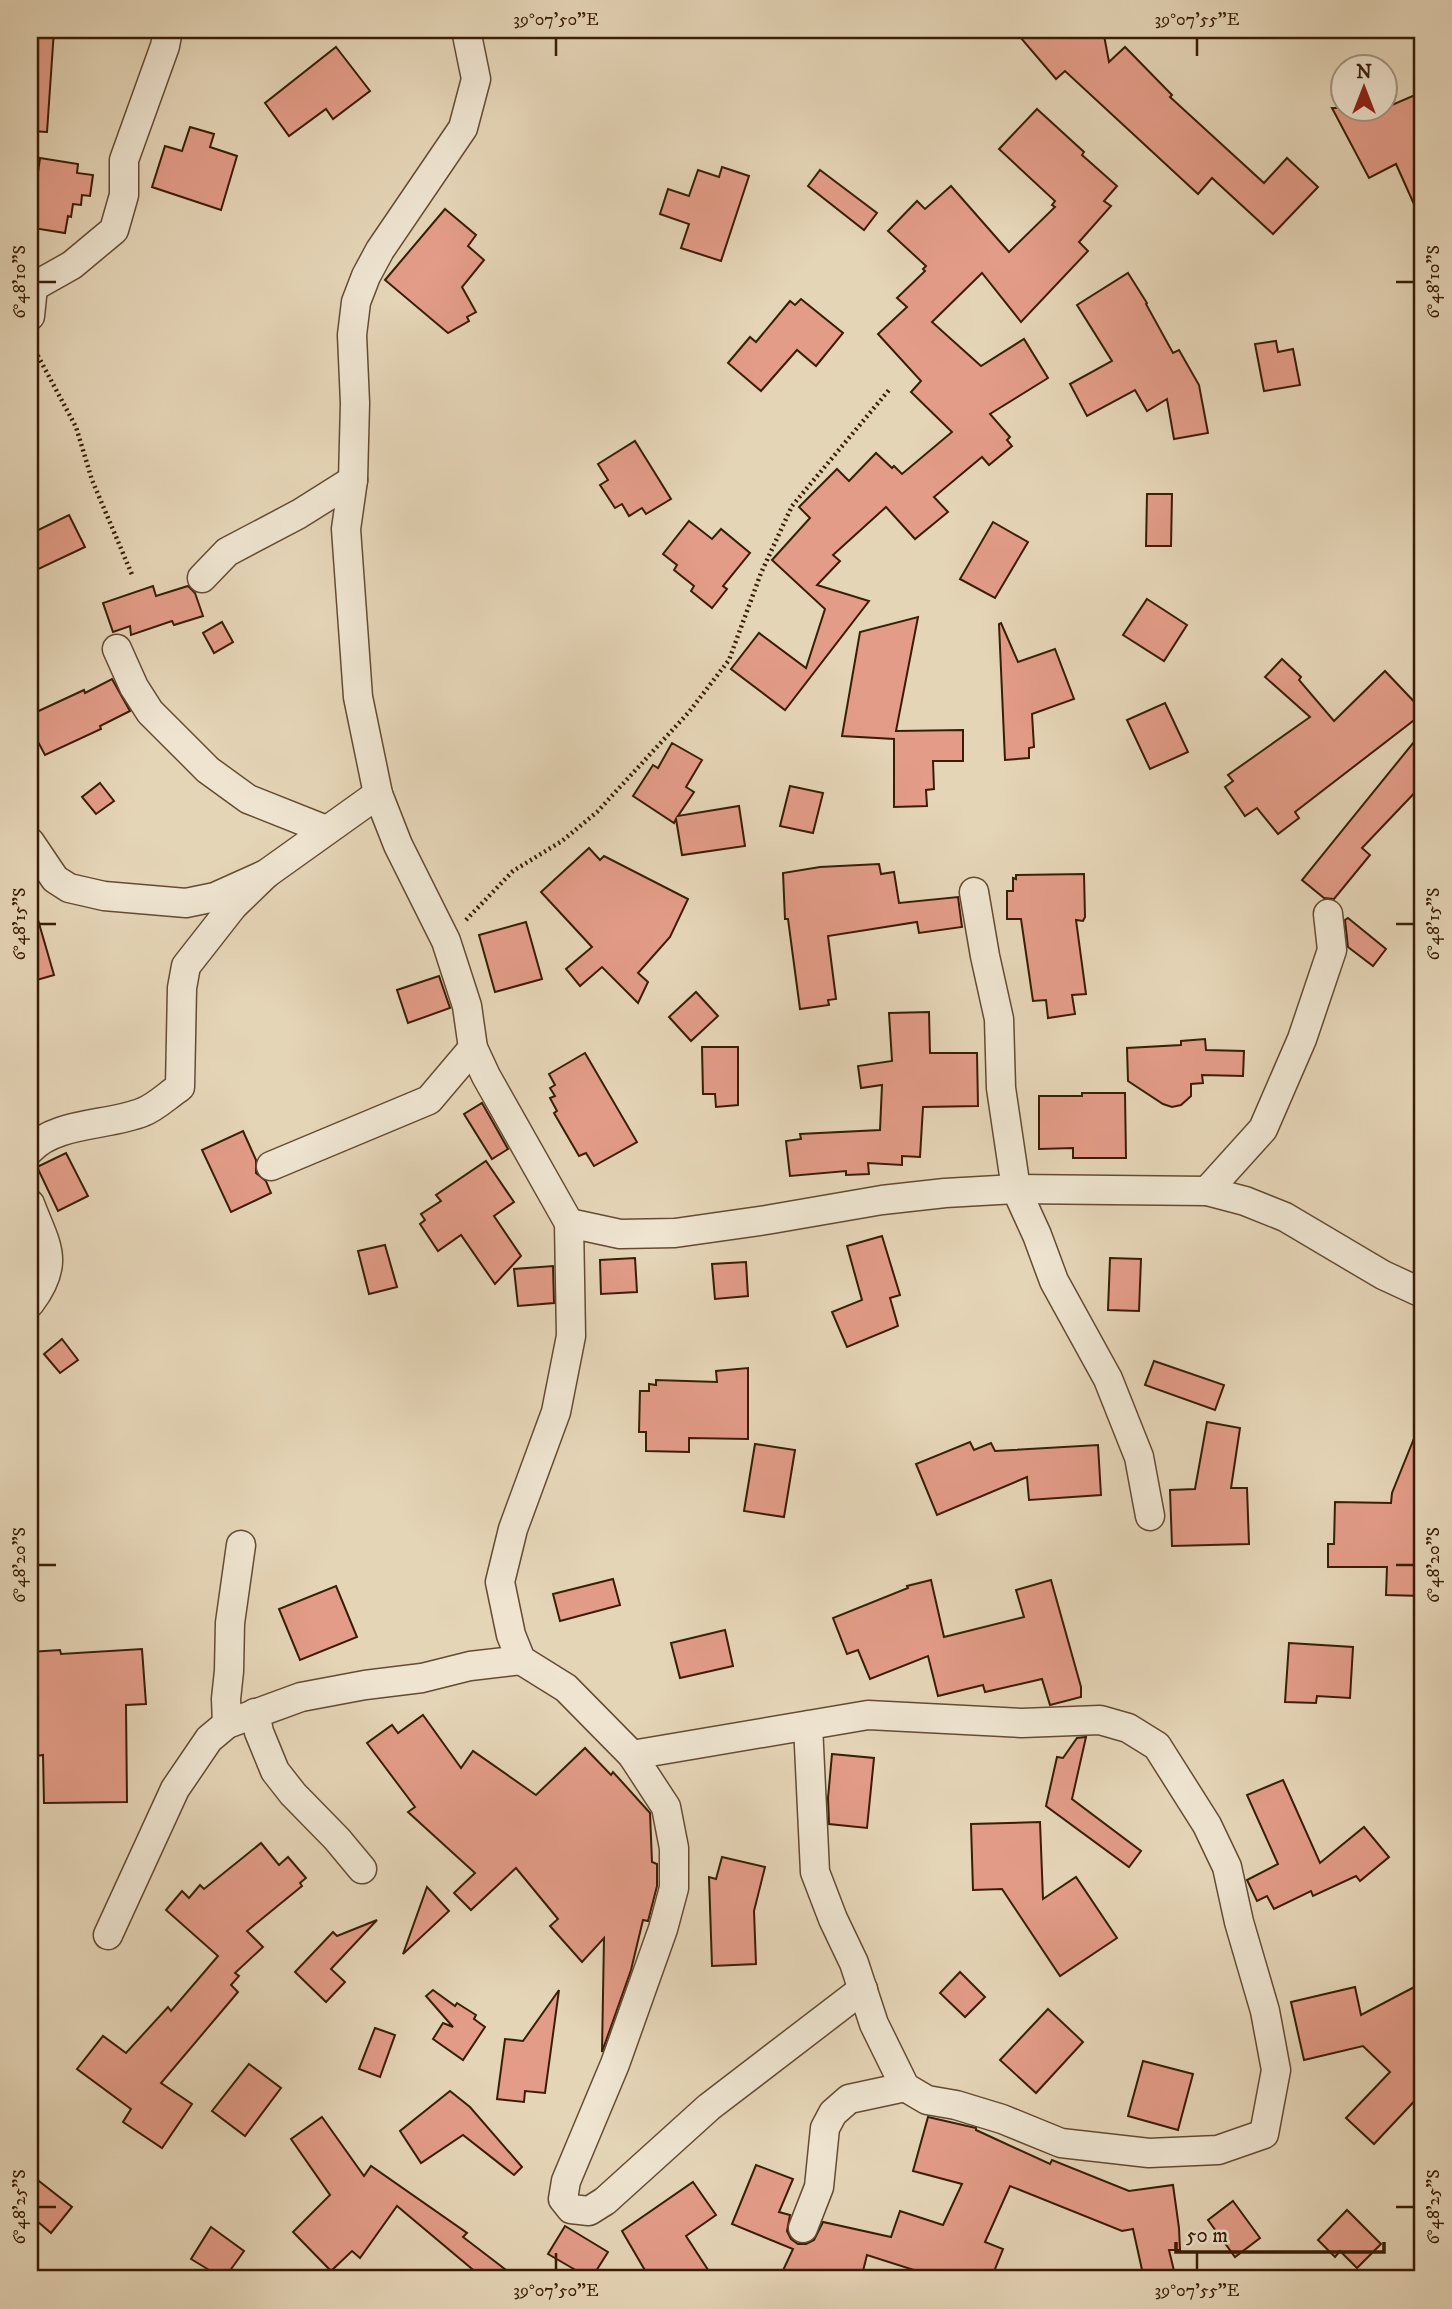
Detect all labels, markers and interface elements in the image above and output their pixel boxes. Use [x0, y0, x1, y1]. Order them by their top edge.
text: 39°07'50"E [513, 9, 599, 31]
text: 39°07'55"E [1155, 9, 1240, 31]
north arrow [1330, 52, 1400, 122]
text: N [1356, 61, 1372, 84]
text: 6°48'10"S [9, 245, 31, 319]
text: 6°48'10"S [1423, 245, 1445, 319]
text: 6°48'15"S [9, 888, 31, 960]
text: 6°48'15"S [1423, 888, 1445, 960]
text: 6°48'20"S [9, 1527, 31, 1603]
text: 6°48'20"S [1423, 1527, 1445, 1603]
text: 6°48'25"S [9, 2169, 31, 2245]
text: 6°48'25"S [1423, 2169, 1445, 2245]
scale bar [1176, 2211, 1384, 2255]
text: 50 m [1186, 2223, 1228, 2249]
text: 39°07'50"E [513, 2280, 599, 2302]
text: 39°07'55"E [1155, 2280, 1240, 2302]

